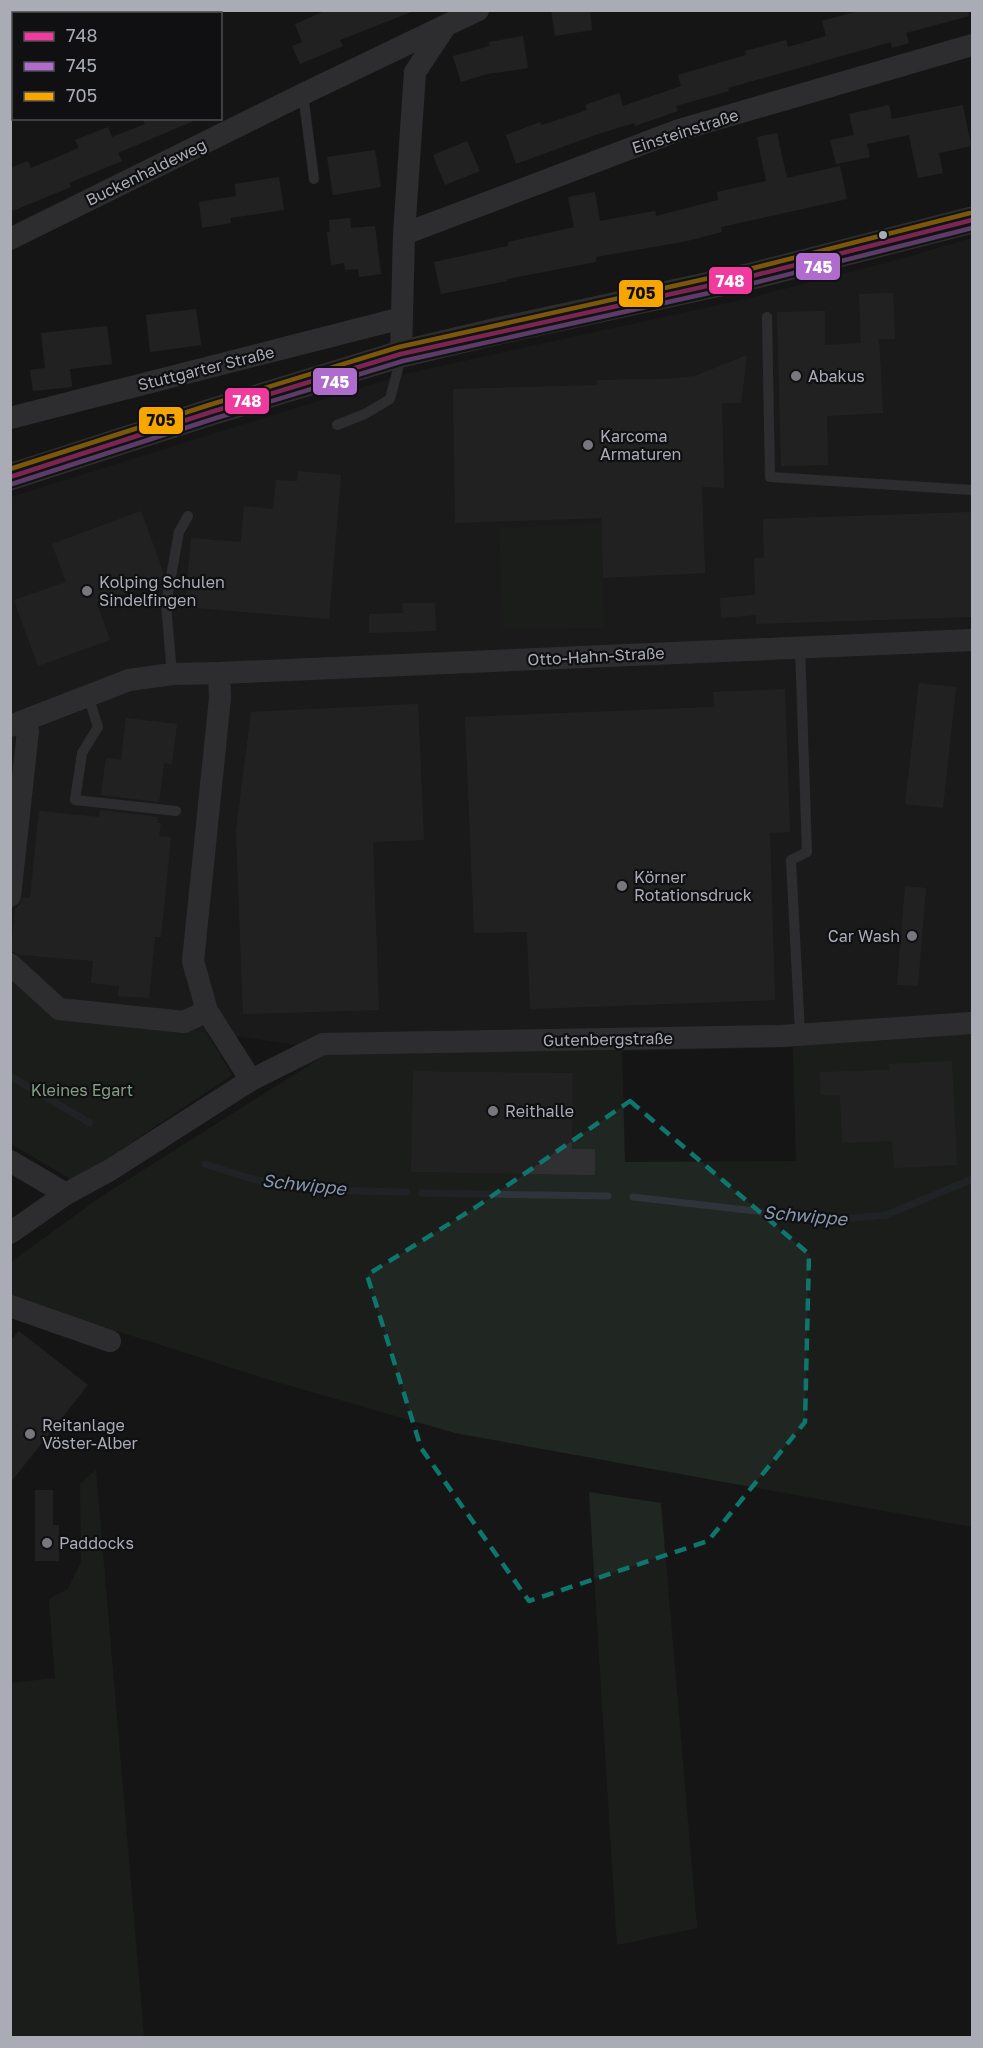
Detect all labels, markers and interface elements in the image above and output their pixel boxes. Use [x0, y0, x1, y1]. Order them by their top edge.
legend [12, 12, 222, 120]
text: 748 [66, 24, 98, 46]
text: 745 [66, 54, 97, 76]
text: 705 [66, 84, 97, 106]
street label: Einsteinstraße [629, 104, 741, 158]
street label: Buckenhaldeweg [82, 134, 210, 210]
unlabelled marker [877, 229, 889, 241]
line badge: 745 [795, 252, 841, 281]
text: 745 [804, 257, 832, 277]
line badge: 748 [708, 266, 753, 295]
text: 748 [716, 271, 744, 291]
line badge: 705 [618, 279, 664, 308]
text: 705 [627, 283, 656, 303]
street label: Stuttgarter Straße [136, 341, 276, 395]
place label: Abakus [808, 366, 865, 386]
line badge: 745 [312, 367, 358, 396]
marker: Abakus [789, 369, 803, 383]
text: 745 [321, 372, 349, 392]
line badge: 748 [224, 387, 270, 415]
text: 748 [233, 391, 261, 411]
line badge: 705 [138, 406, 184, 435]
text: 705 [147, 410, 176, 430]
place label: Karcoma Armaturen [600, 426, 681, 464]
marker: Karcoma Armaturen [581, 438, 595, 452]
place label: Kolping Schulen Sindelfingen [99, 572, 225, 610]
marker: Kolping Schulen Sindelfingen [80, 584, 94, 598]
street label: Otto-Hahn-Straße [527, 642, 665, 670]
place label: Körner Rotationsdruck [634, 867, 752, 905]
marker: Körner Rotationsdruck [615, 879, 629, 893]
place label: Car Wash [828, 926, 900, 946]
marker: Car Wash [905, 929, 919, 943]
street label: Gutenbergstraße [543, 1028, 673, 1050]
park label: Kleines Egart [31, 1080, 133, 1100]
place label: Reithalle [505, 1101, 574, 1121]
marker: Reithalle [486, 1104, 500, 1118]
water label: Schwippe [261, 1169, 349, 1200]
water label: Schwippe [762, 1200, 849, 1230]
place label: Reitanlage Vöster-Alber [42, 1415, 138, 1453]
marker: Reitanlage Vöster-Alber [23, 1427, 37, 1441]
place label: Paddocks [59, 1533, 134, 1553]
marker: Paddocks [40, 1536, 54, 1550]

